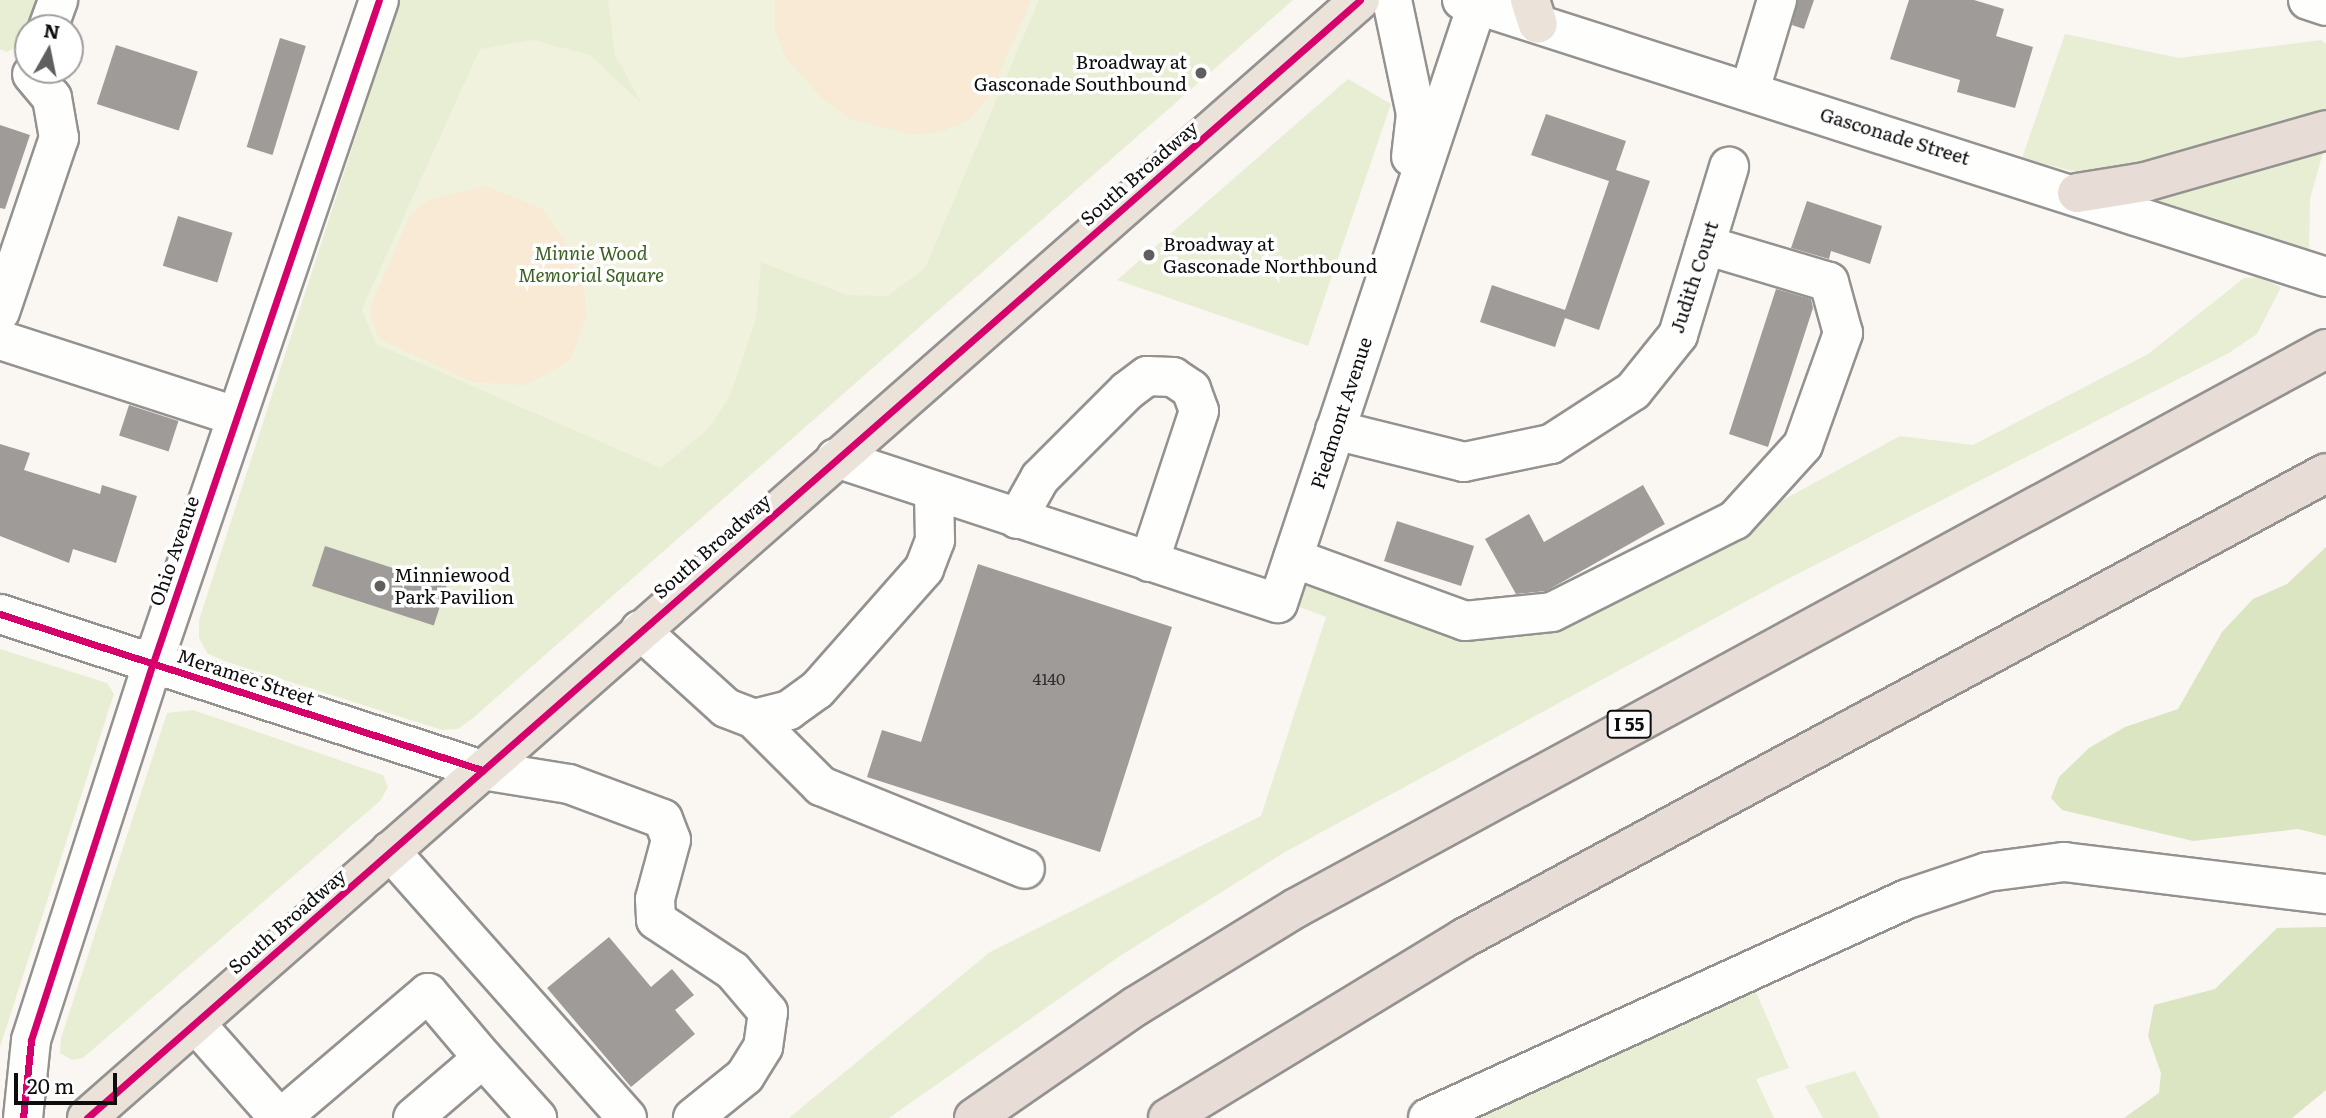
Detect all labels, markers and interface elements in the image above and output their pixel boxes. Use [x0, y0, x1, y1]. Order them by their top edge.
north arrow [14, 14, 84, 84]
text: N [42, 15, 62, 45]
place label: Broadway at Gasconade Southbound [974, 51, 1187, 95]
marker: Broadway at Gasconade Southbound [1193, 65, 1209, 81]
street label: Gasconade Street [1817, 102, 1973, 170]
street label: South Broadway [1076, 116, 1202, 230]
street label: Judith Court [1665, 218, 1723, 336]
place label: Broadway at Gasconade Northbound [1163, 233, 1377, 277]
park label: Minnie Wood Memorial Square [518, 242, 664, 286]
marker: Broadway at Gasconade Northbound [1141, 247, 1157, 263]
street label: Piedmont Avenue [1306, 334, 1376, 492]
street label: South Broadway [649, 489, 775, 603]
street label: Ohio Avenue [145, 493, 203, 609]
place label: Minniewood Park Pavilion [394, 564, 514, 608]
marker: Minniewood Park Pavilion [372, 578, 388, 594]
street label: Meramec Street [174, 644, 318, 710]
house number: 4140 [1033, 668, 1065, 688]
road number: I 55 [1606, 710, 1652, 738]
street label: South Broadway [224, 864, 350, 978]
scale bar [18, 1058, 121, 1102]
text: 20 m [27, 1069, 74, 1100]

